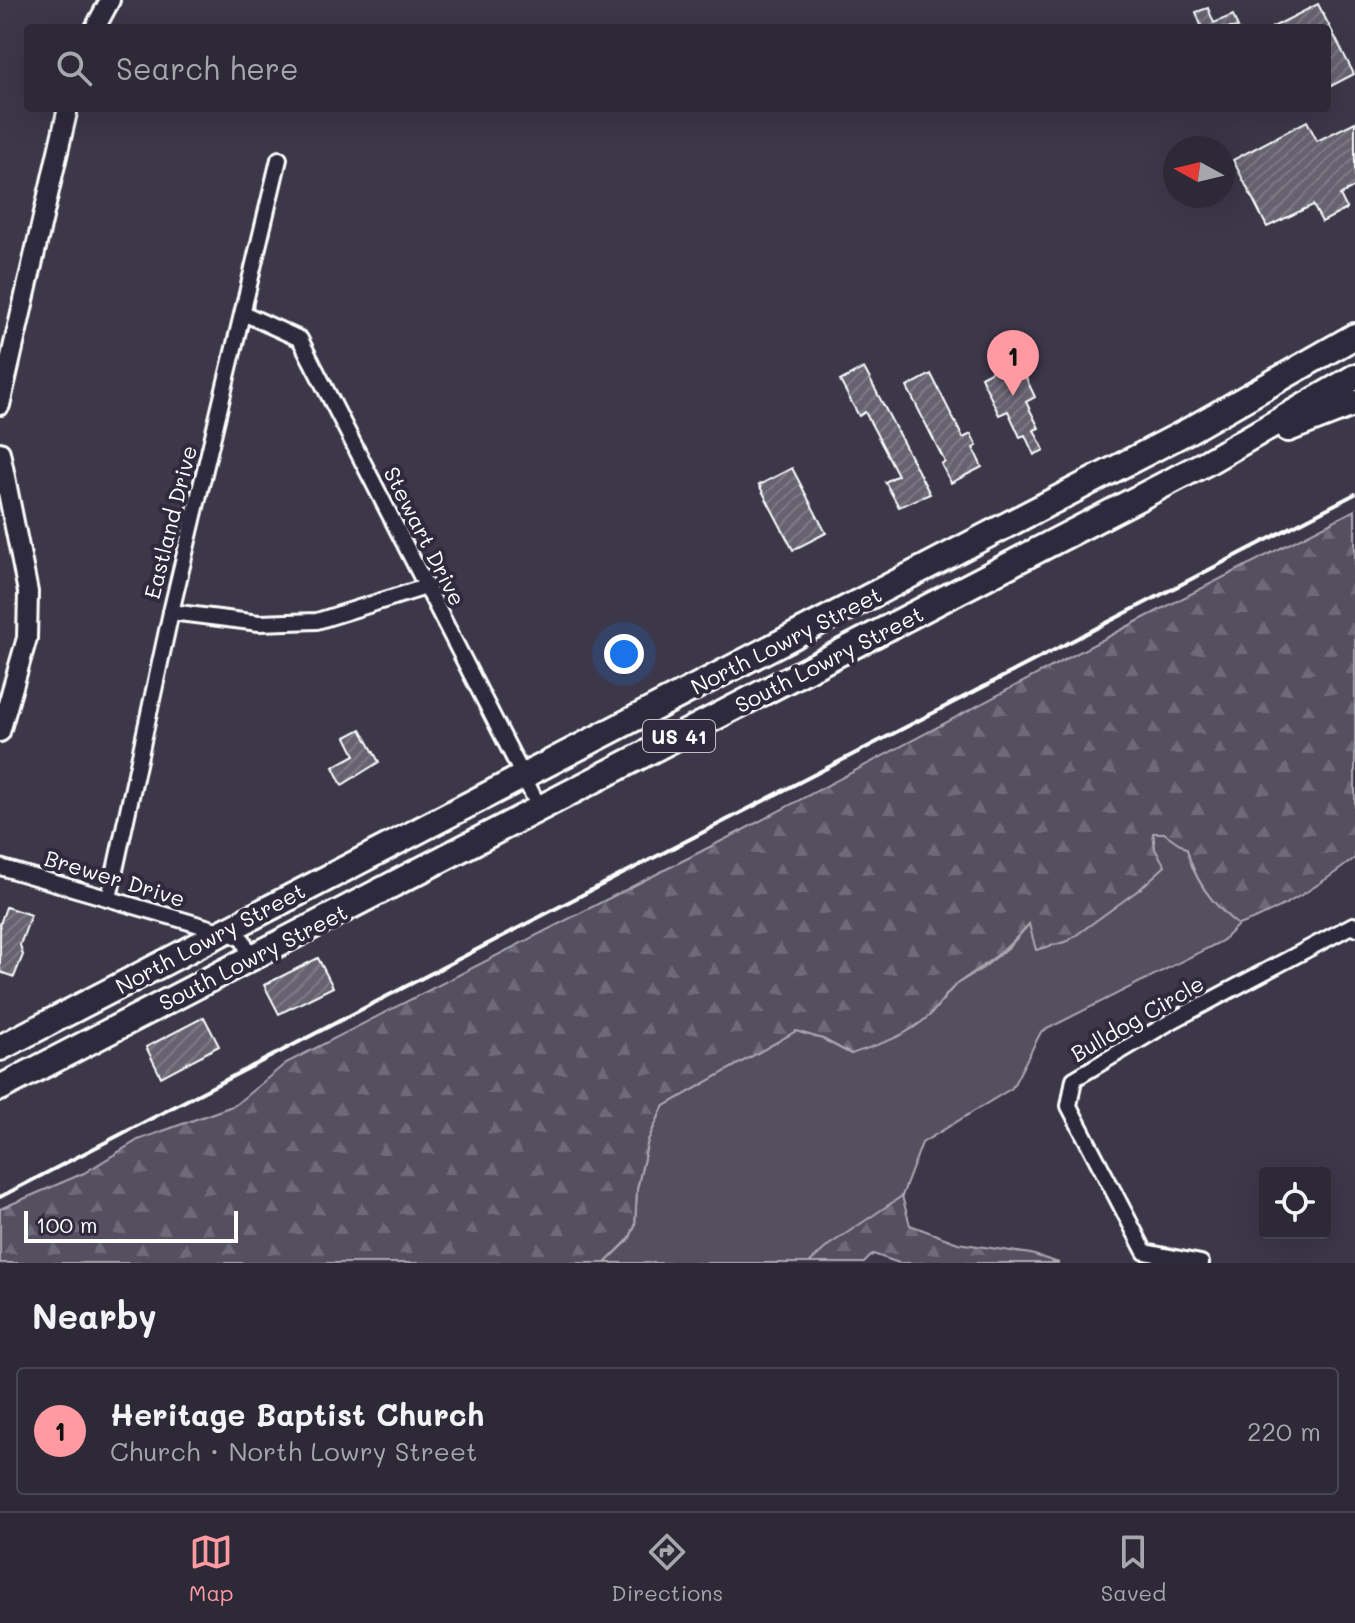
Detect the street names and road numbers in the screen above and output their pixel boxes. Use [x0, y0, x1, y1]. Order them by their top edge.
street label: Eastland Drive [137, 442, 203, 602]
street label: Stewart Drive [377, 462, 473, 610]
street label: North Lowry Street [686, 579, 886, 701]
street label: South Lowry Street [730, 599, 928, 719]
road number: US 41 [643, 720, 715, 752]
street label: Brewer Drive [41, 843, 189, 913]
street label: North Lowry Street [110, 876, 310, 1000]
street label: South Lowry Street [154, 897, 352, 1017]
street label: Bulldog Circle [1065, 968, 1209, 1068]

